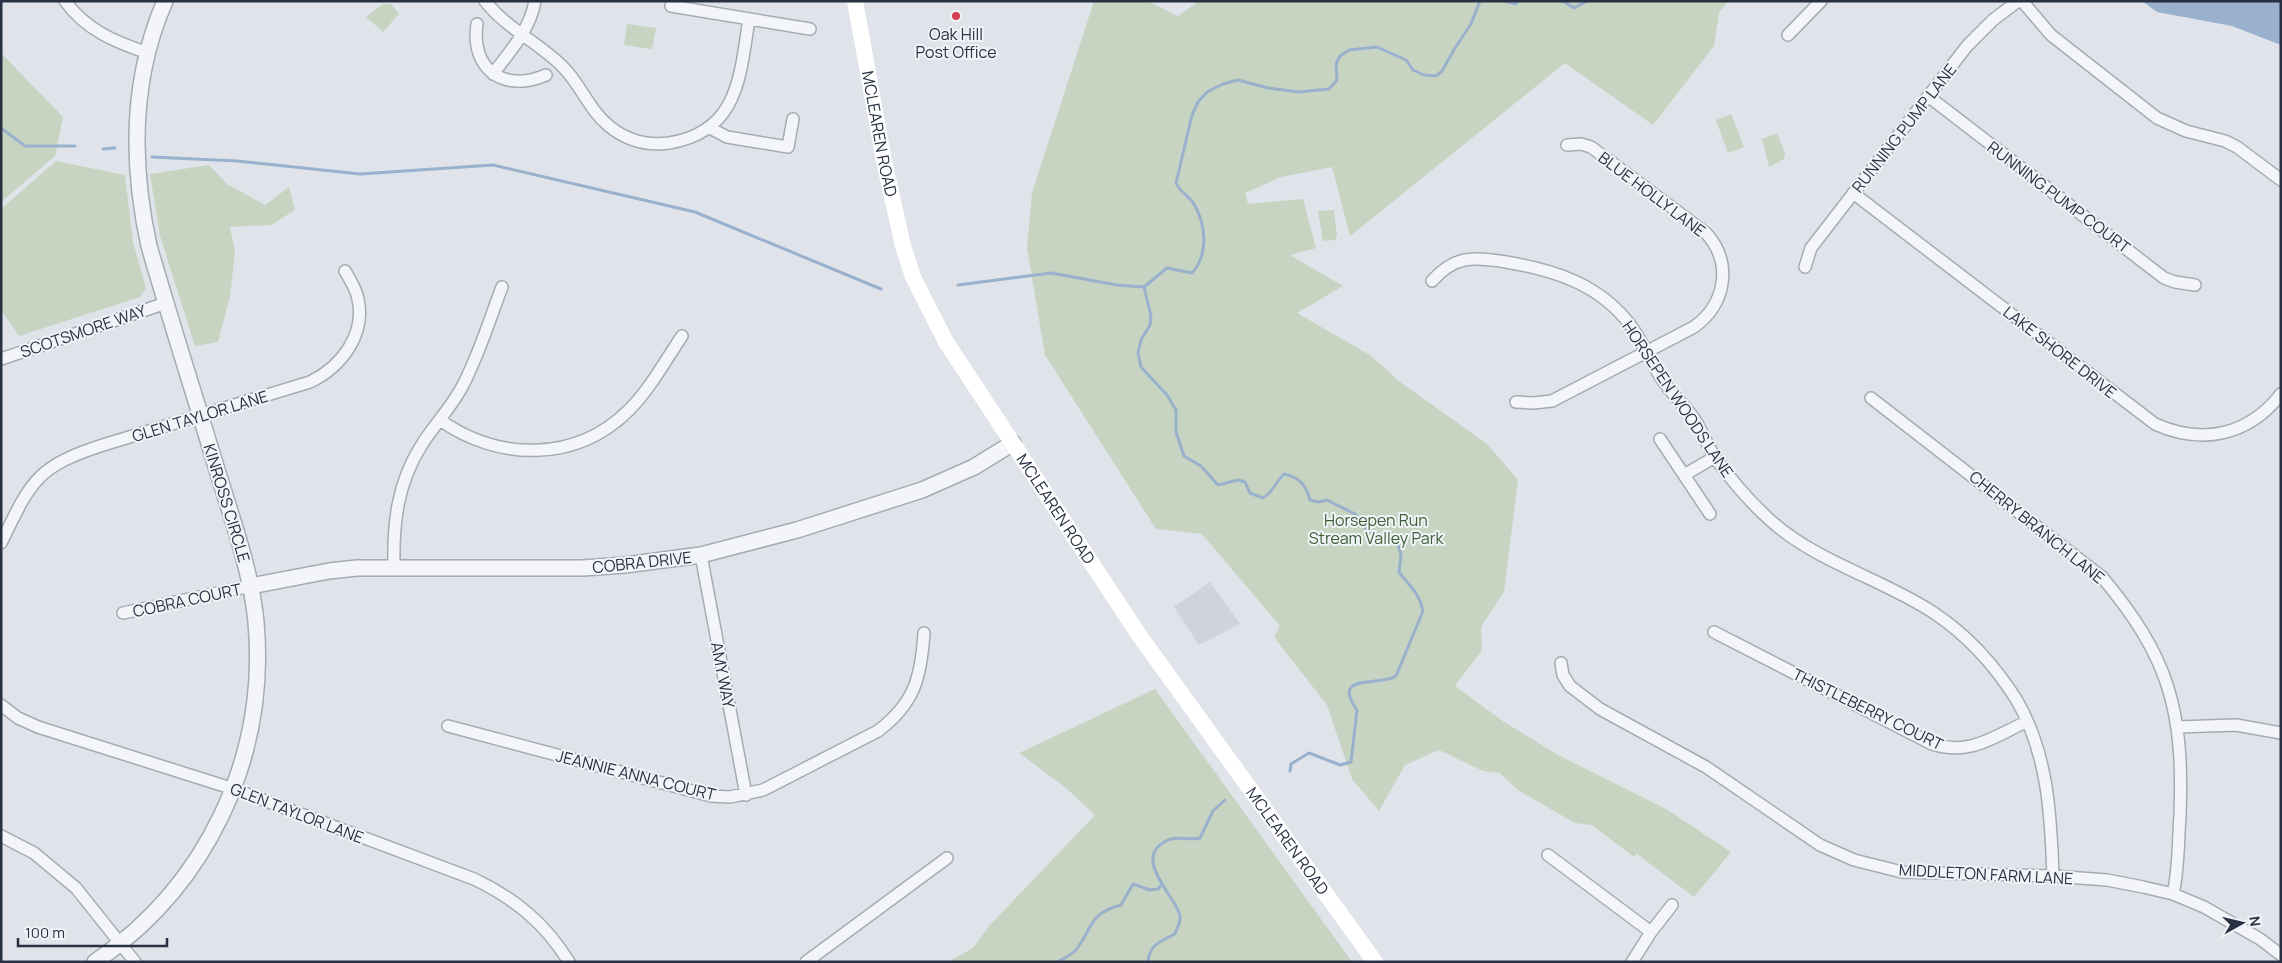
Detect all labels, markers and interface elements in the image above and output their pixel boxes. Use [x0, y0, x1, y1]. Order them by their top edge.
marker: Oak Hill Post Office [950, 10, 962, 22]
place label: Oak Hill Post Office [915, 23, 997, 63]
street label: RUNNING PUMP LANE [1847, 59, 1961, 197]
street label: MCLEAREN ROAD [857, 69, 903, 199]
street label: RUNNING PUMP COURT [1983, 136, 2135, 258]
street label: BLUE HOLLY LANE [1594, 147, 1710, 241]
street label: SCOTSMORE WAY [17, 299, 149, 363]
street label: LAKE SHORE DRIVE [1999, 301, 2121, 403]
street label: HORSEPEN WOODS LANE [1617, 316, 1739, 482]
street label: GLEN TAYLOR LANE [129, 385, 271, 447]
street label: KINROSS CIRCLE [199, 441, 255, 565]
street label: MCLEAREN ROAD [1012, 449, 1100, 569]
street label: CHERRY BRANCH LANE [1965, 466, 2109, 588]
park label: Horsepen Run Stream Valley Park [1309, 509, 1444, 549]
street label: COBRA DRIVE [591, 546, 693, 578]
street label: COBRA COURT [131, 578, 244, 622]
street label: AMY WAY [706, 640, 740, 710]
street label: THISTLEBERRY COURT [1789, 663, 1947, 755]
street label: JEANNIE ANNA COURT [554, 745, 719, 806]
street label: GLEN TAYLOR LANE [227, 777, 367, 849]
street label: MCLEAREN ROAD [1241, 783, 1334, 899]
street label: MIDDLETON FARM LANE [1898, 858, 2074, 890]
north arrow [2217, 898, 2267, 948]
text: N [2245, 915, 2265, 927]
scale bar [18, 916, 166, 948]
text: 100 m [25, 922, 65, 943]

